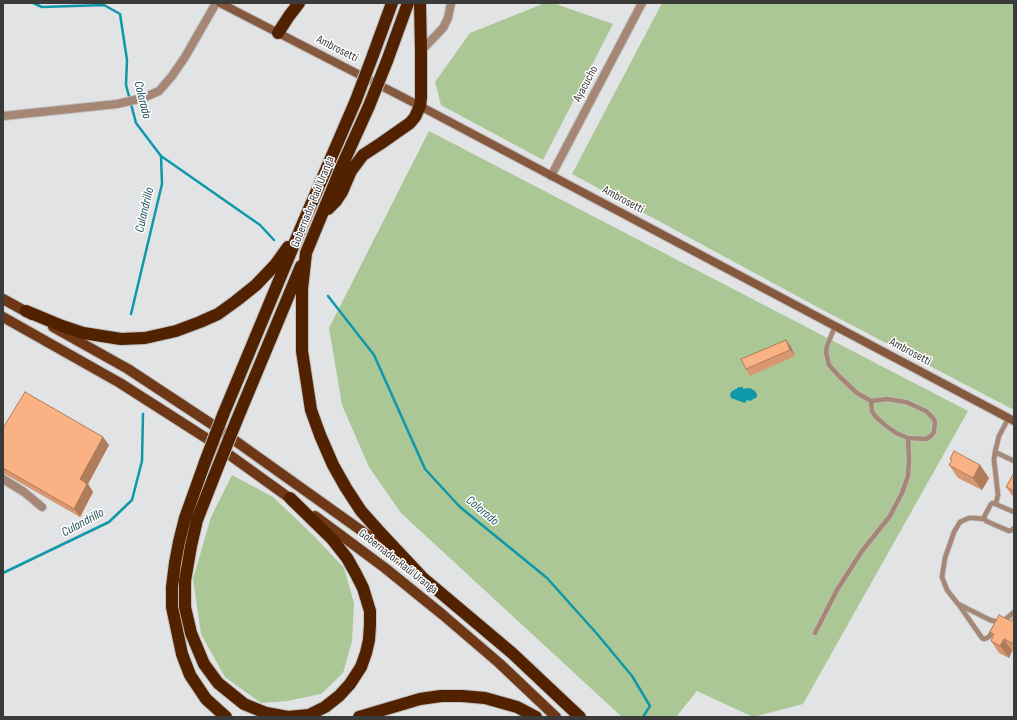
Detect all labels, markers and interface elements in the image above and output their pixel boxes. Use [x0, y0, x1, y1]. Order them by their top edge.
street label: Ambrosetti [314, 32, 360, 66]
street label: Ayacucho [571, 63, 601, 105]
water label: Colorado [130, 80, 154, 120]
street label: Gobernador Raúl Uranga [288, 154, 338, 250]
street label: Ambrosetti [600, 183, 646, 217]
water label: Culandrillo [132, 186, 158, 234]
street label: Ambrosetti [887, 335, 933, 369]
water label: Colorado [462, 493, 502, 529]
water label: Culandrillo [59, 505, 107, 541]
street label: Gobernador Raúl Uranga [355, 527, 441, 597]

